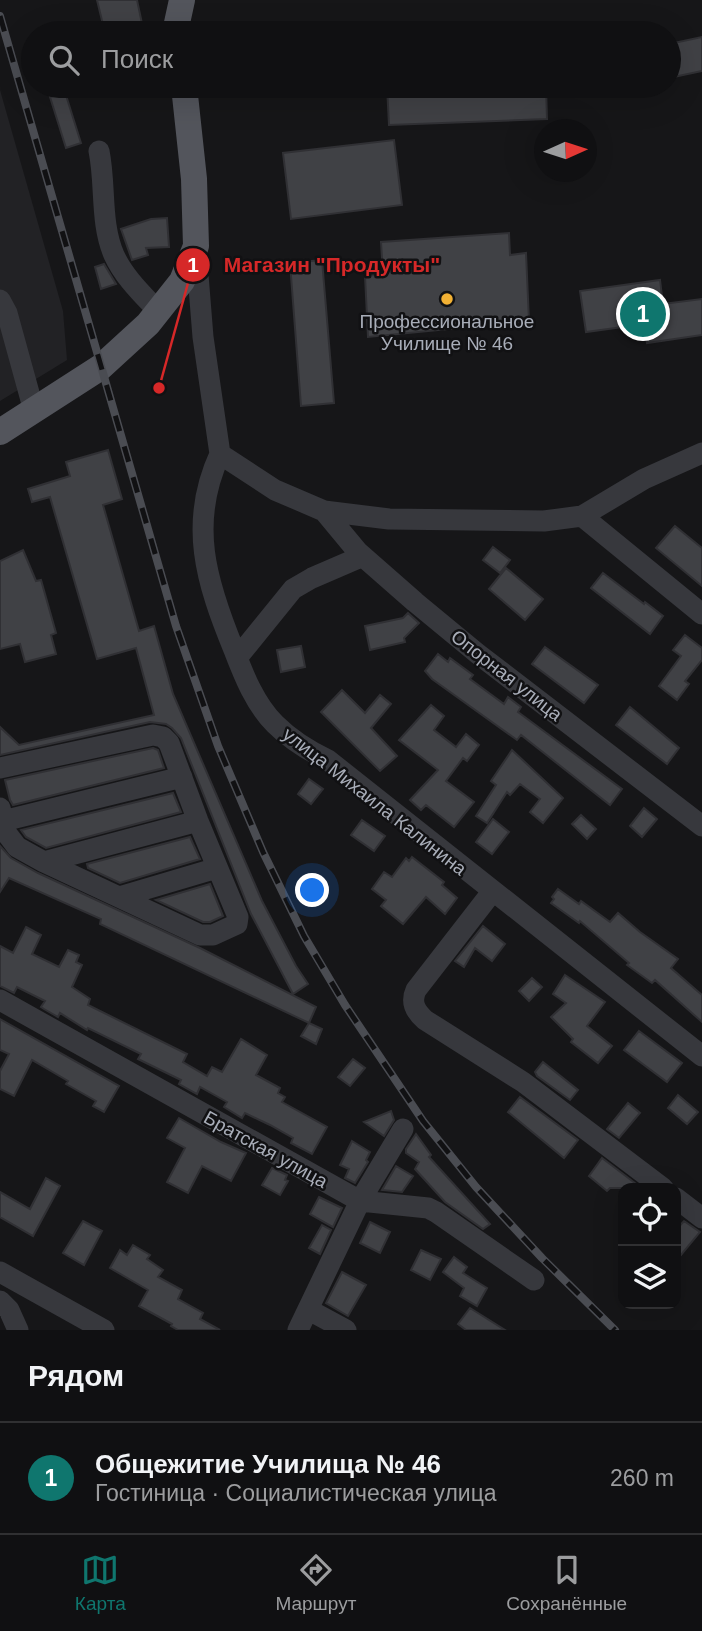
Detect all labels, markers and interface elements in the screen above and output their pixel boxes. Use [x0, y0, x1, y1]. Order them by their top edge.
search box [21, 21, 681, 98]
icon: search [45, 41, 83, 79]
text: Поиск [101, 44, 173, 74]
north arrow [534, 119, 597, 182]
callout: Магазин "Продукты" [175, 244, 455, 286]
text: 1 [187, 253, 199, 276]
text: Магазин "Продукты" [224, 253, 440, 276]
pin: 1 [620, 288, 666, 340]
marker: Профессиональное Училище № 46 [439, 291, 455, 307]
place label: Профессиональное Училище № 46 [360, 311, 534, 354]
street label: Опорная улица [447, 626, 567, 726]
street label: улица Михаила Калинина [279, 723, 471, 880]
your location [295, 873, 329, 907]
street label: Братская улица [200, 1107, 332, 1192]
map controls [618, 1183, 681, 1309]
button: locate [618, 1183, 681, 1246]
button: layers [618, 1246, 681, 1309]
text: Рядом [28, 1359, 124, 1392]
text: Общежитие Училища № 46 [95, 1449, 441, 1479]
text: 1 [45, 1465, 57, 1491]
text: 260 m [610, 1465, 674, 1491]
text: Гостиница · Социалистическая улица [95, 1480, 497, 1506]
tab: Карта [75, 1551, 126, 1615]
tab: Маршрут [275, 1551, 356, 1615]
tab: Сохранённые [506, 1551, 627, 1615]

